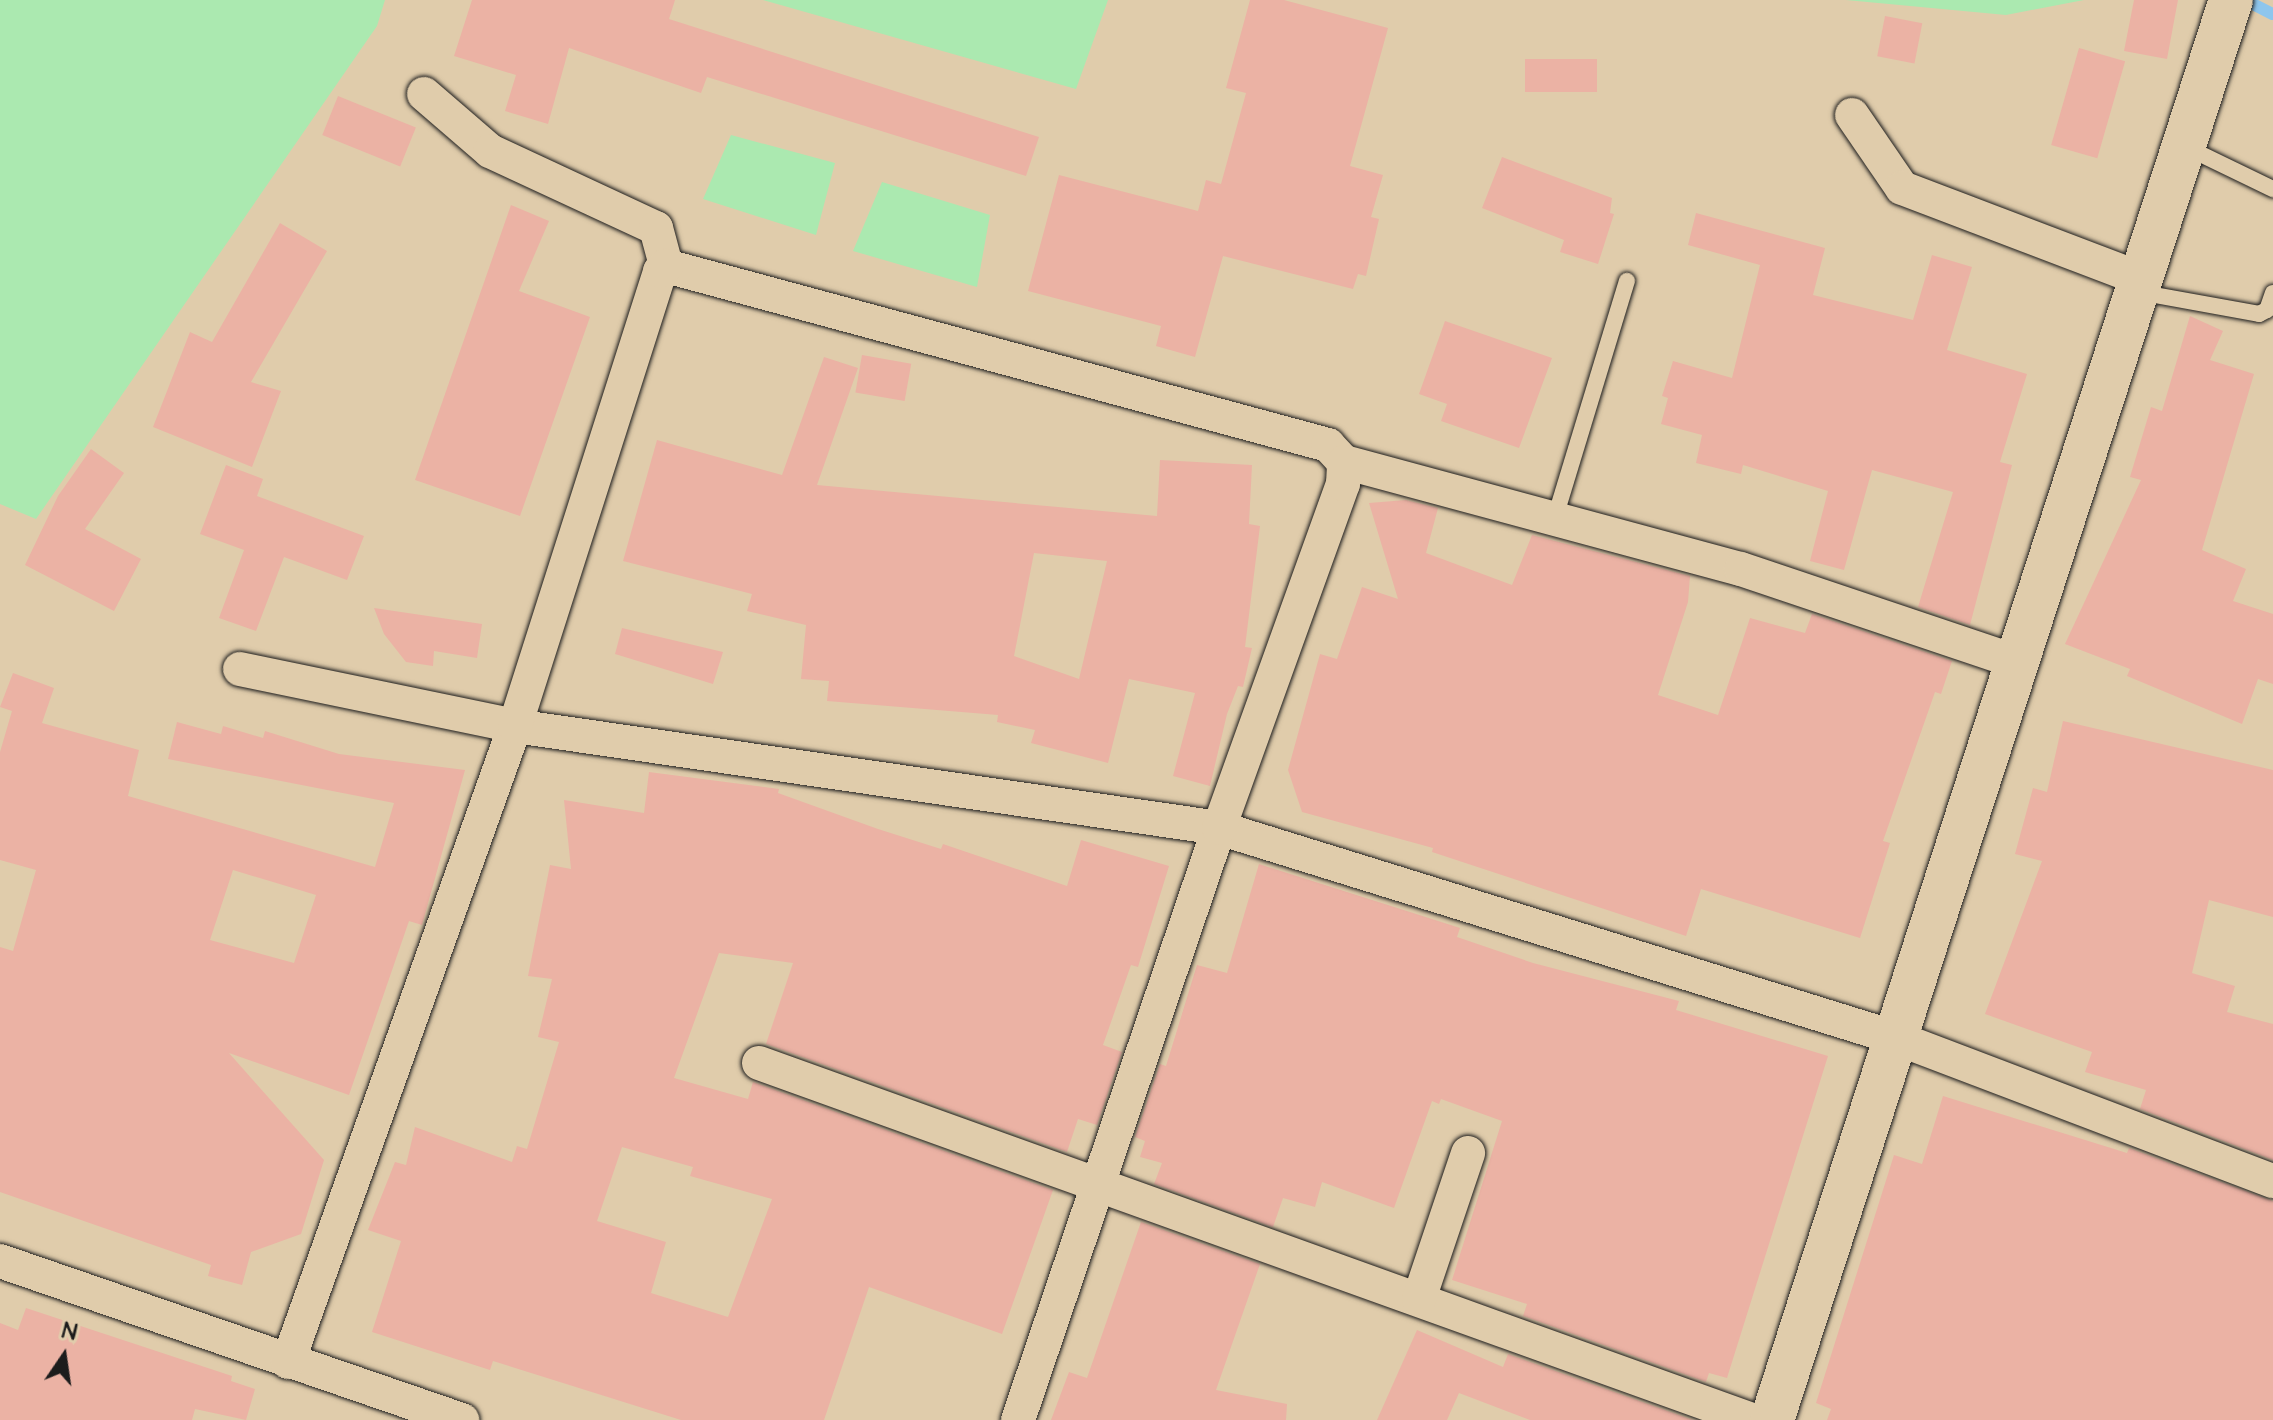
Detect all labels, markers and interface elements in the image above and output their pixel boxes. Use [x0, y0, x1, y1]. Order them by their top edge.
text: N [59, 1315, 80, 1349]
north arrow [24, 1316, 104, 1396]

